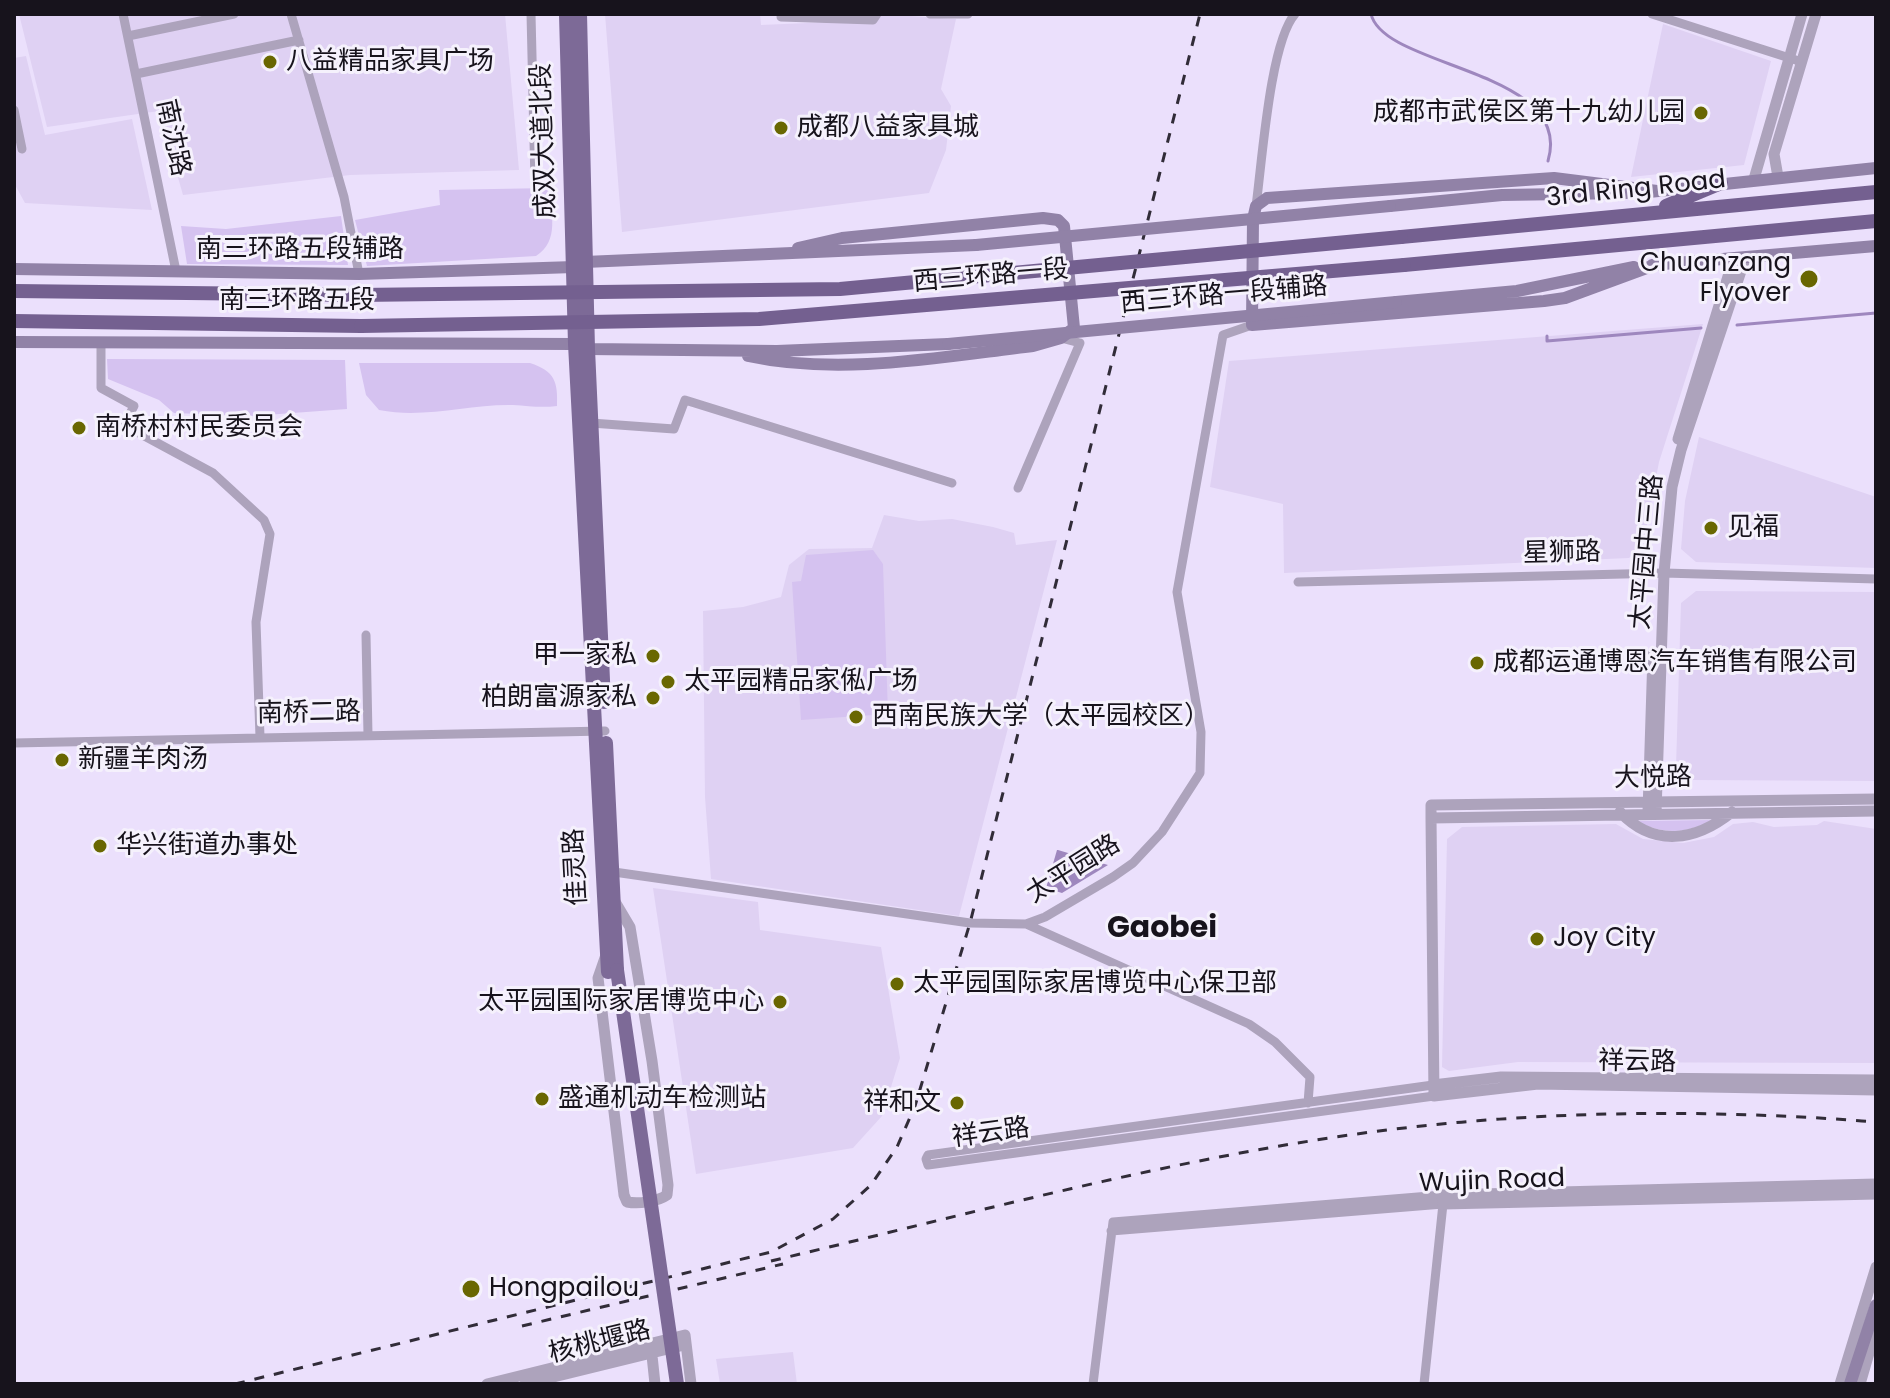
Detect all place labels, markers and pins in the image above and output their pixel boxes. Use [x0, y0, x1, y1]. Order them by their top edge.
place label: 八益精品家具广场 [286, 46, 494, 78]
marker: 八益精品家具广场 [261, 53, 279, 71]
place label: 成都市武侯区第十九幼儿园 [1373, 97, 1685, 129]
marker: 成都市武侯区第十九幼儿园 [1692, 104, 1710, 122]
place label: 成都八益家具城 [797, 112, 979, 144]
marker: 成都八益家具城 [772, 119, 790, 137]
place label: Chuanzang Flyover [1640, 248, 1791, 310]
marker: Chuanzang Flyover [1798, 268, 1820, 290]
place label: 南桥村村民委员会 [95, 412, 303, 444]
marker: 南桥村村民委员会 [70, 419, 88, 437]
place label: 见福 [1727, 512, 1779, 544]
marker: 见福 [1702, 519, 1720, 537]
place label: 甲一家私 [533, 640, 637, 672]
marker: 甲一家私 [644, 647, 662, 665]
place label: 成都运通博恩汽车销售有限公司 [1493, 647, 1857, 679]
marker: 成都运通博恩汽车销售有限公司 [1468, 654, 1486, 672]
place label: 太平园精品家俬广场 [684, 666, 918, 698]
marker: 太平园精品家俬广场 [659, 673, 677, 691]
place label: 柏朗富源家私 [481, 682, 637, 714]
marker: 柏朗富源家私 [644, 689, 662, 707]
place label: 西南民族大学（太平园校区） [872, 701, 1210, 733]
marker: 西南民族大学（太平园校区） [847, 708, 865, 726]
place label: 新疆羊肉汤 [78, 744, 208, 776]
marker: 新疆羊肉汤 [53, 751, 71, 769]
place label: 华兴街道办事处 [116, 830, 298, 862]
marker: 华兴街道办事处 [91, 837, 109, 855]
place label: Joy City [1553, 923, 1656, 955]
marker: Joy City [1528, 930, 1546, 948]
place label: 太平园国际家居博览中心保卫部 [913, 968, 1277, 1000]
marker: 太平园国际家居博览中心保卫部 [888, 975, 906, 993]
place label: 太平园国际家居博览中心 [478, 986, 764, 1018]
marker: 太平园国际家居博览中心 [771, 993, 789, 1011]
place label: 盛通机动车检测站 [558, 1083, 766, 1115]
place label: 祥和文 [863, 1087, 941, 1119]
marker: 盛通机动车检测站 [533, 1090, 551, 1108]
marker: 祥和文 [948, 1094, 966, 1112]
place label: Hongpailou [489, 1273, 639, 1305]
marker: Hongpailou [460, 1278, 482, 1300]

